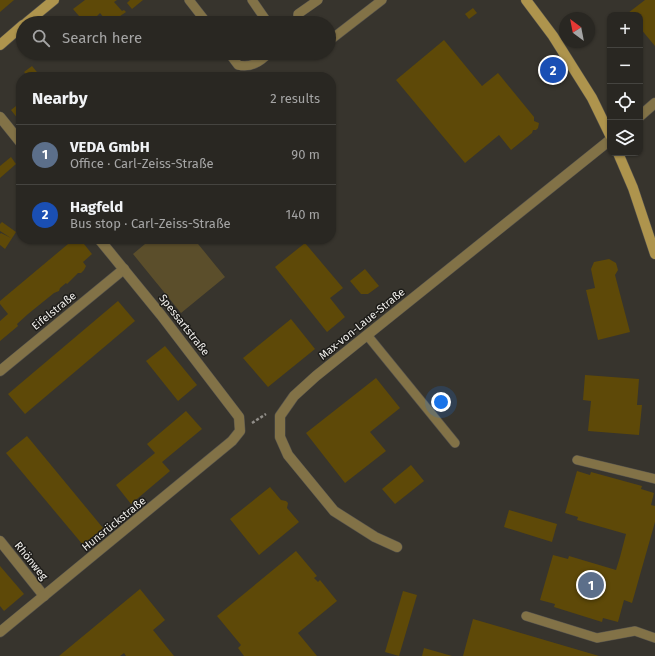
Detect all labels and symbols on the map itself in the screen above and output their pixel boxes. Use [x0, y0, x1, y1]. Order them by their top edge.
north arrow [559, 12, 595, 48]
pin: 2 [540, 55, 566, 85]
street label: Max-von-Laue-Straße [317, 285, 407, 363]
street label: Eifelstraße [29, 289, 79, 333]
street label: Spessartstraße [156, 292, 212, 358]
your location [431, 392, 451, 412]
street label: Hunsrückstraße [79, 494, 149, 554]
street label: Rhönweg [12, 539, 51, 583]
pin: 1 [578, 570, 604, 600]

